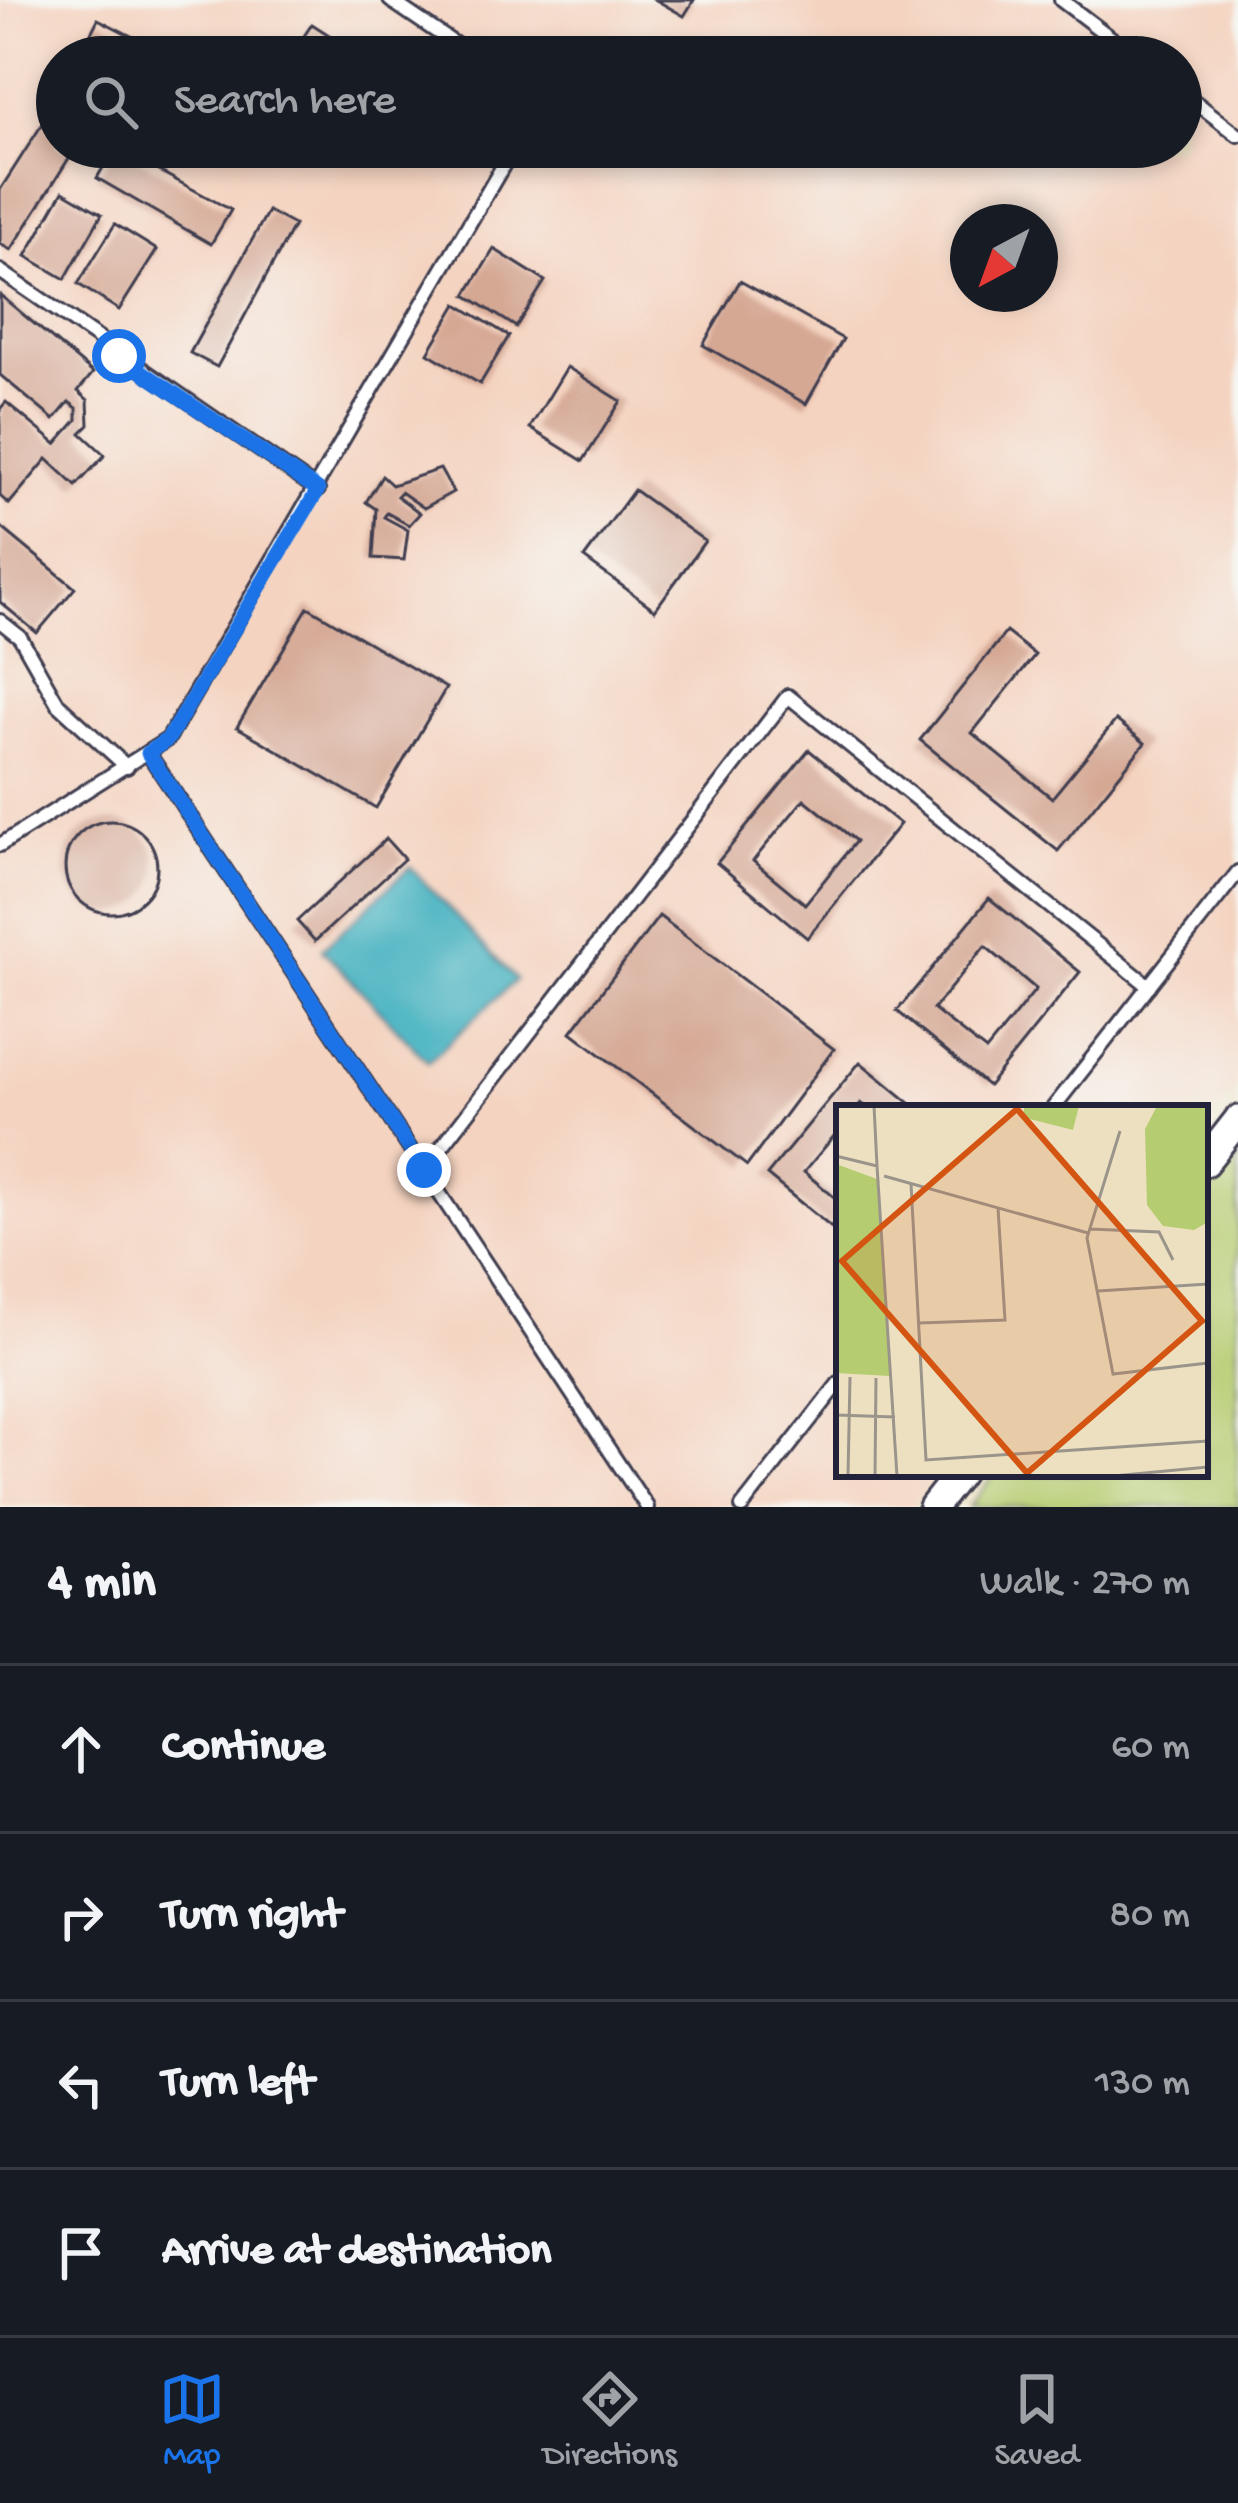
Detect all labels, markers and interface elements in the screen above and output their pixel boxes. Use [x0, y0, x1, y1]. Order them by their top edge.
search box [36, 36, 1202, 168]
icon: search [78, 69, 144, 135]
text: Search here [174, 76, 396, 129]
north arrow [950, 204, 1058, 312]
route start [92, 329, 146, 383]
inset map [836, 1105, 1208, 1477]
route end [397, 1143, 451, 1197]
text: 4 min [48, 1555, 156, 1615]
text: Walk · 270 m [980, 1562, 1190, 1608]
icon: ahead [48, 1716, 114, 1782]
text: Continue [162, 1722, 325, 1775]
text: 60 m [1111, 1726, 1190, 1772]
icon: right [48, 1884, 114, 1950]
text: Turn right [162, 1890, 342, 1943]
text: 80 m [1110, 1894, 1190, 1940]
icon: left [48, 2052, 114, 2118]
text: Turn left [162, 2058, 314, 2111]
text: 130 m [1095, 2062, 1190, 2108]
icon: arrive [48, 2220, 114, 2286]
text: Arrive at destination [162, 2226, 551, 2279]
tab: Map [159, 2366, 225, 2476]
tab: Directions [543, 2366, 677, 2476]
tab: Saved [995, 2366, 1079, 2476]

